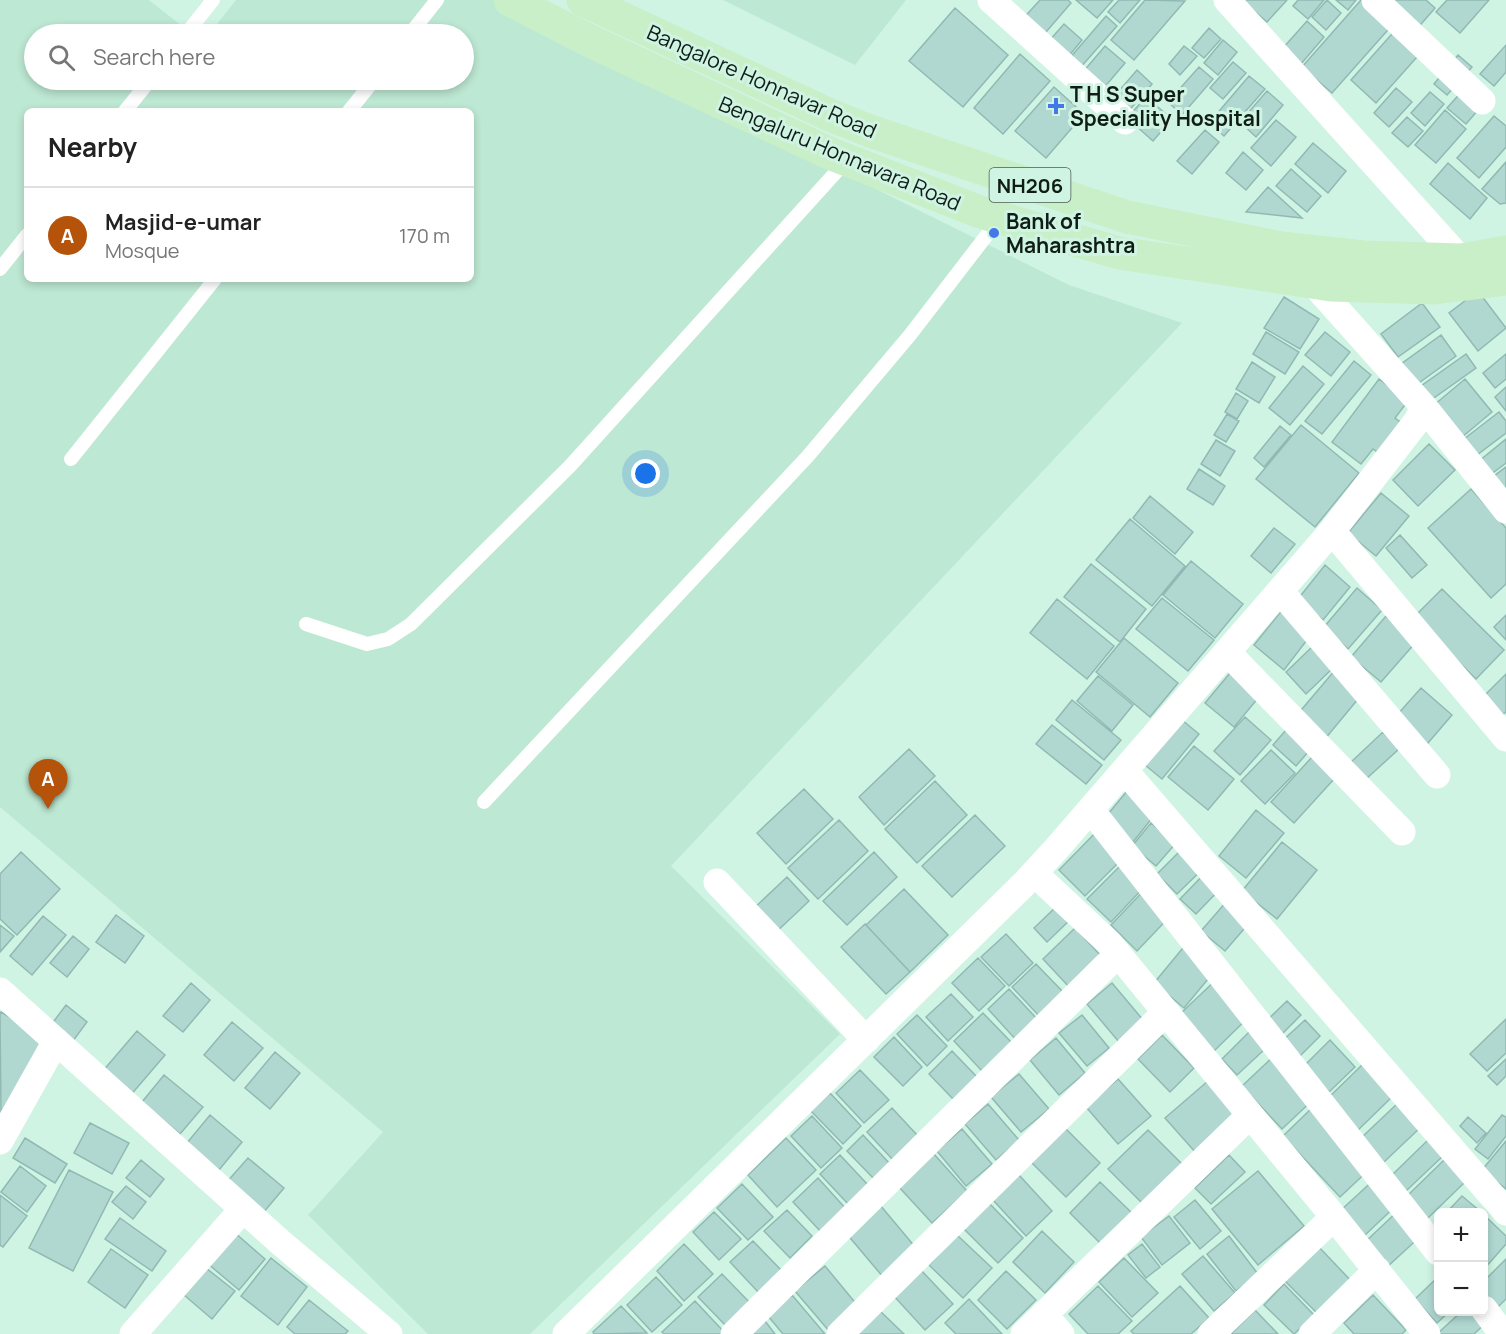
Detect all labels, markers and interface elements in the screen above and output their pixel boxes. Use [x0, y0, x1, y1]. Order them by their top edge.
street label: Bangalore Honnavar Road [643, 18, 881, 144]
search box [24, 24, 474, 90]
icon: search [45, 41, 78, 74]
text: Search here [93, 42, 215, 72]
place label: T H S Super Speciality Hospital [1070, 80, 1261, 132]
street label: Bengaluru Honnavara Road [715, 89, 965, 217]
marker: T H S Super Speciality Hospital [1047, 97, 1065, 115]
text: Nearby [48, 129, 137, 165]
road number: NH206 [990, 168, 1070, 202]
text: Masjid-e-umar [105, 207, 261, 237]
place label: Bank of Maharashtra [1006, 207, 1135, 259]
text: A [61, 222, 74, 249]
text: 170 m [399, 222, 450, 249]
marker: Bank of Maharashtra [987, 226, 1001, 240]
text: Mosque [105, 237, 179, 264]
your location [631, 459, 660, 488]
pin: A [28, 760, 68, 809]
map controls [1434, 1208, 1488, 1316]
button: + [1434, 1208, 1488, 1262]
button: − [1434, 1262, 1488, 1316]

